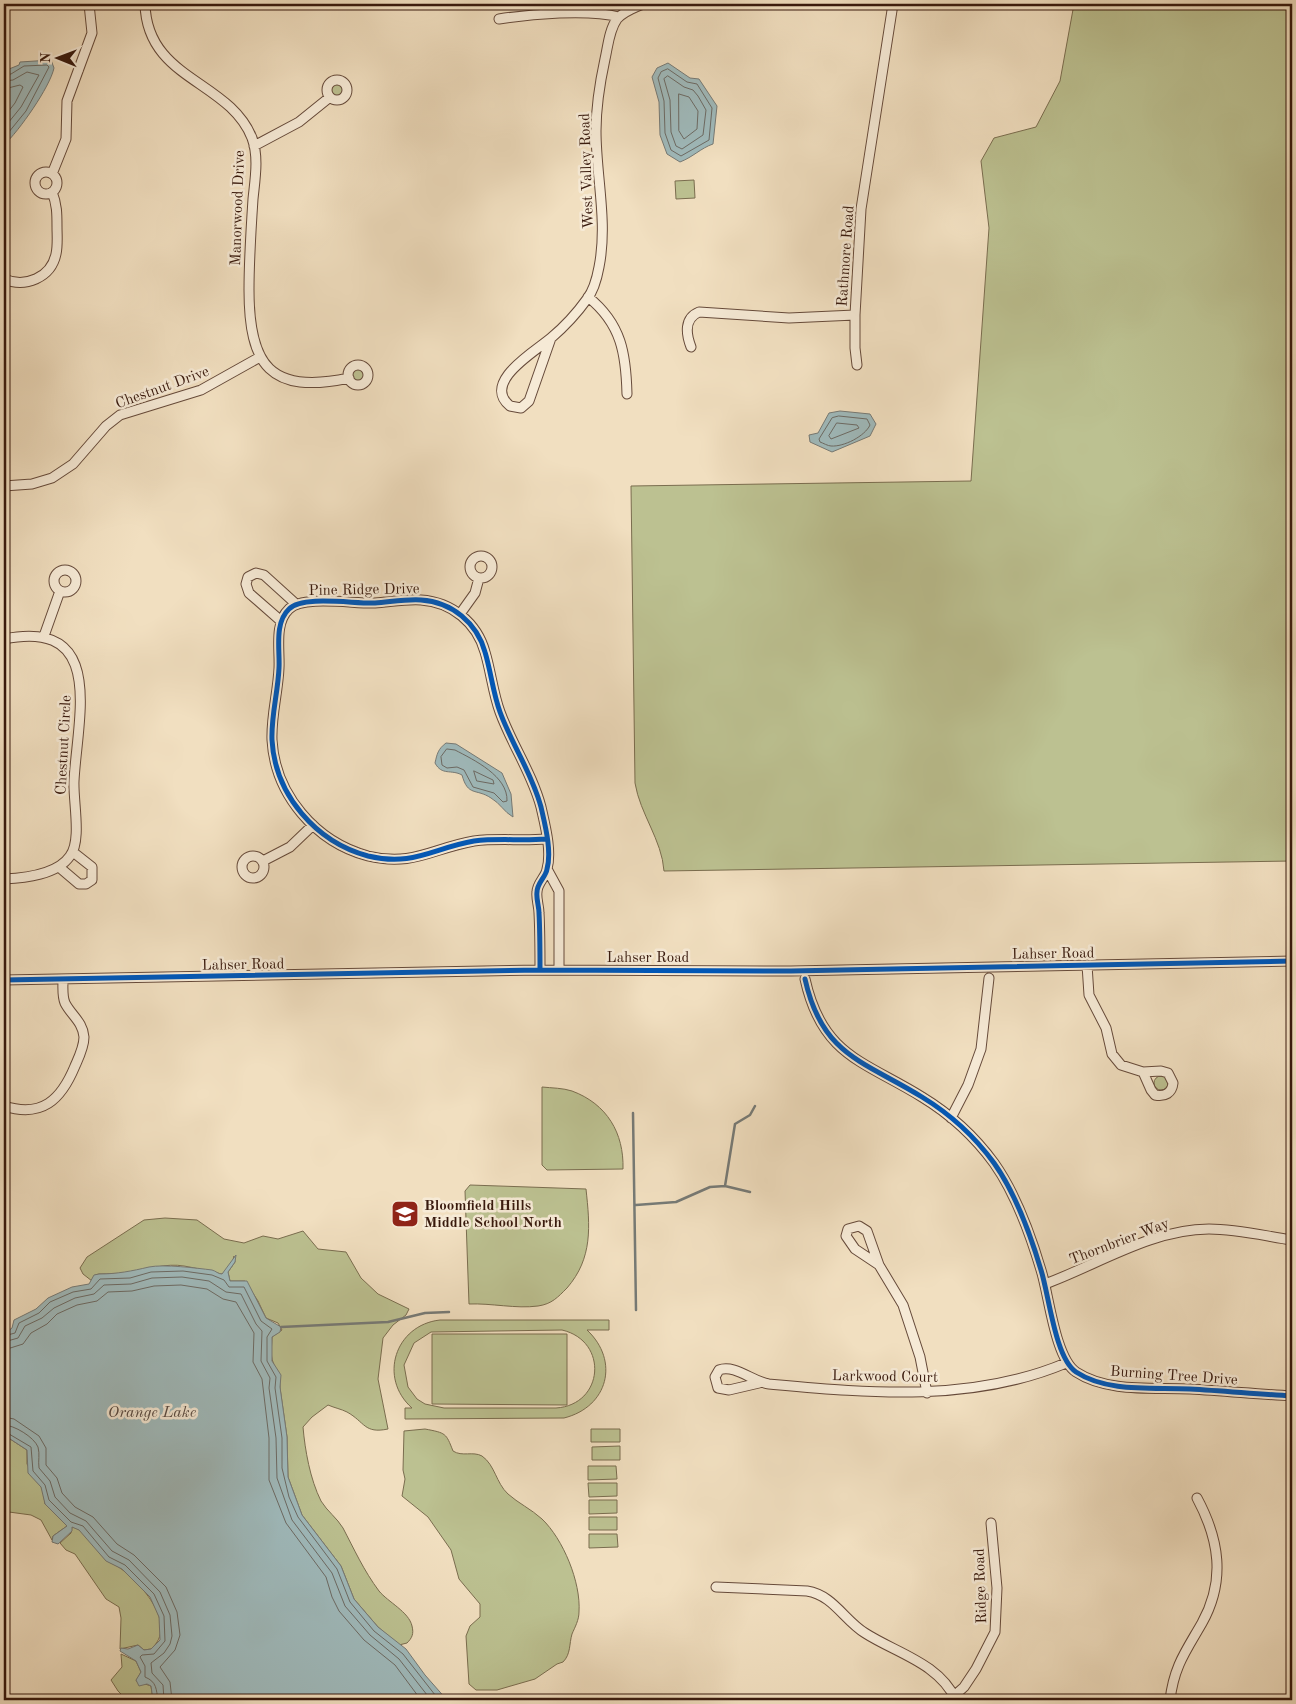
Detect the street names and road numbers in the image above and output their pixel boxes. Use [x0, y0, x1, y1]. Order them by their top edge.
street label: West Valley Road [578, 113, 597, 229]
street label: Manorwood Drive [229, 150, 248, 266]
street label: Rathmore Road [835, 205, 858, 307]
street label: Chestnut Drive [114, 364, 211, 412]
street label: Pine Ridge Drive [308, 582, 420, 599]
street label: Chestnut Circle [54, 695, 75, 795]
street label: Lahser Road [1011, 946, 1095, 963]
street label: Lahser Road [607, 951, 690, 966]
street label: Lahser Road [201, 957, 285, 974]
street label: Thornbrier Way [1068, 1216, 1172, 1268]
street label: Burning Tree Drive [1110, 1365, 1238, 1388]
street label: Larkwood Court [832, 1369, 938, 1386]
street label: Ridge Road [973, 1548, 990, 1624]

